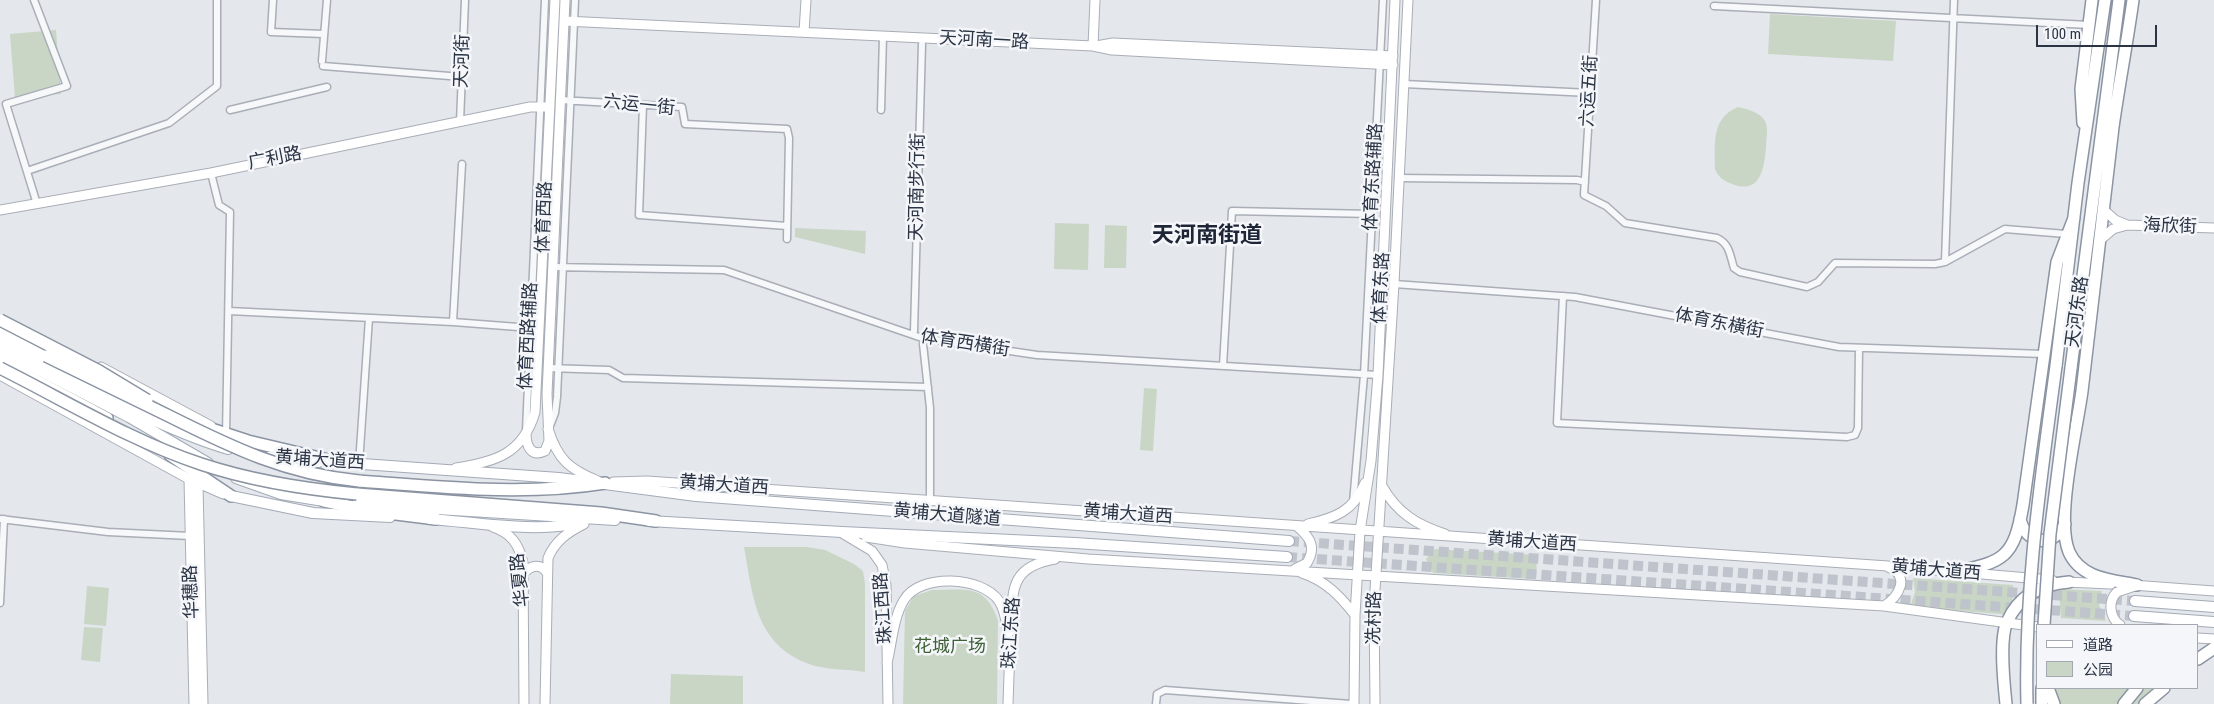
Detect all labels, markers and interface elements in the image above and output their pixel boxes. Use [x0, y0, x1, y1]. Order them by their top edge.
scale bar [2039, 15, 2160, 47]
text: 100 m [2044, 25, 2081, 43]
street label: 天河南一路 [938, 28, 1030, 54]
street label: 天河街 [451, 34, 475, 88]
street label: 六运五街 [1577, 54, 1603, 128]
street label: 六运一街 [602, 91, 676, 121]
street label: 体育东路辅路 [1360, 123, 1388, 231]
street label: 天河南步行街 [906, 133, 930, 241]
street label: 广利路 [246, 143, 304, 175]
street label: 体育西路 [533, 181, 557, 253]
street label: 海欣街 [2143, 215, 2197, 239]
district label: 天河南街道 [1152, 223, 1262, 249]
street label: 体育东路 [1369, 251, 1395, 325]
street label: 天河东路 [2062, 275, 2094, 349]
street label: 体育西路辅路 [515, 282, 543, 390]
street label: 体育东横街 [1673, 305, 1765, 343]
street label: 体育西横街 [919, 326, 1011, 362]
street label: 黄埔大道西 [274, 447, 366, 475]
street label: 黄埔大道西 [678, 472, 770, 500]
street label: 黄埔大道隧道 [892, 501, 1002, 531]
street label: 黄埔大道西 [1082, 501, 1174, 529]
street label: 黄埔大道西 [1486, 529, 1578, 557]
street label: 华夏路 [507, 552, 535, 608]
street label: 黄埔大道西 [1890, 556, 1982, 586]
street label: 华穗路 [180, 565, 204, 619]
street label: 珠江西路 [871, 571, 897, 645]
street label: 冼村路 [1364, 591, 1386, 645]
street label: 珠江东路 [999, 596, 1025, 670]
legend [2036, 624, 2199, 689]
park label: 花城广场 [914, 636, 986, 658]
text: 道路 [2083, 636, 2113, 654]
text: 公园 [2083, 661, 2113, 679]

